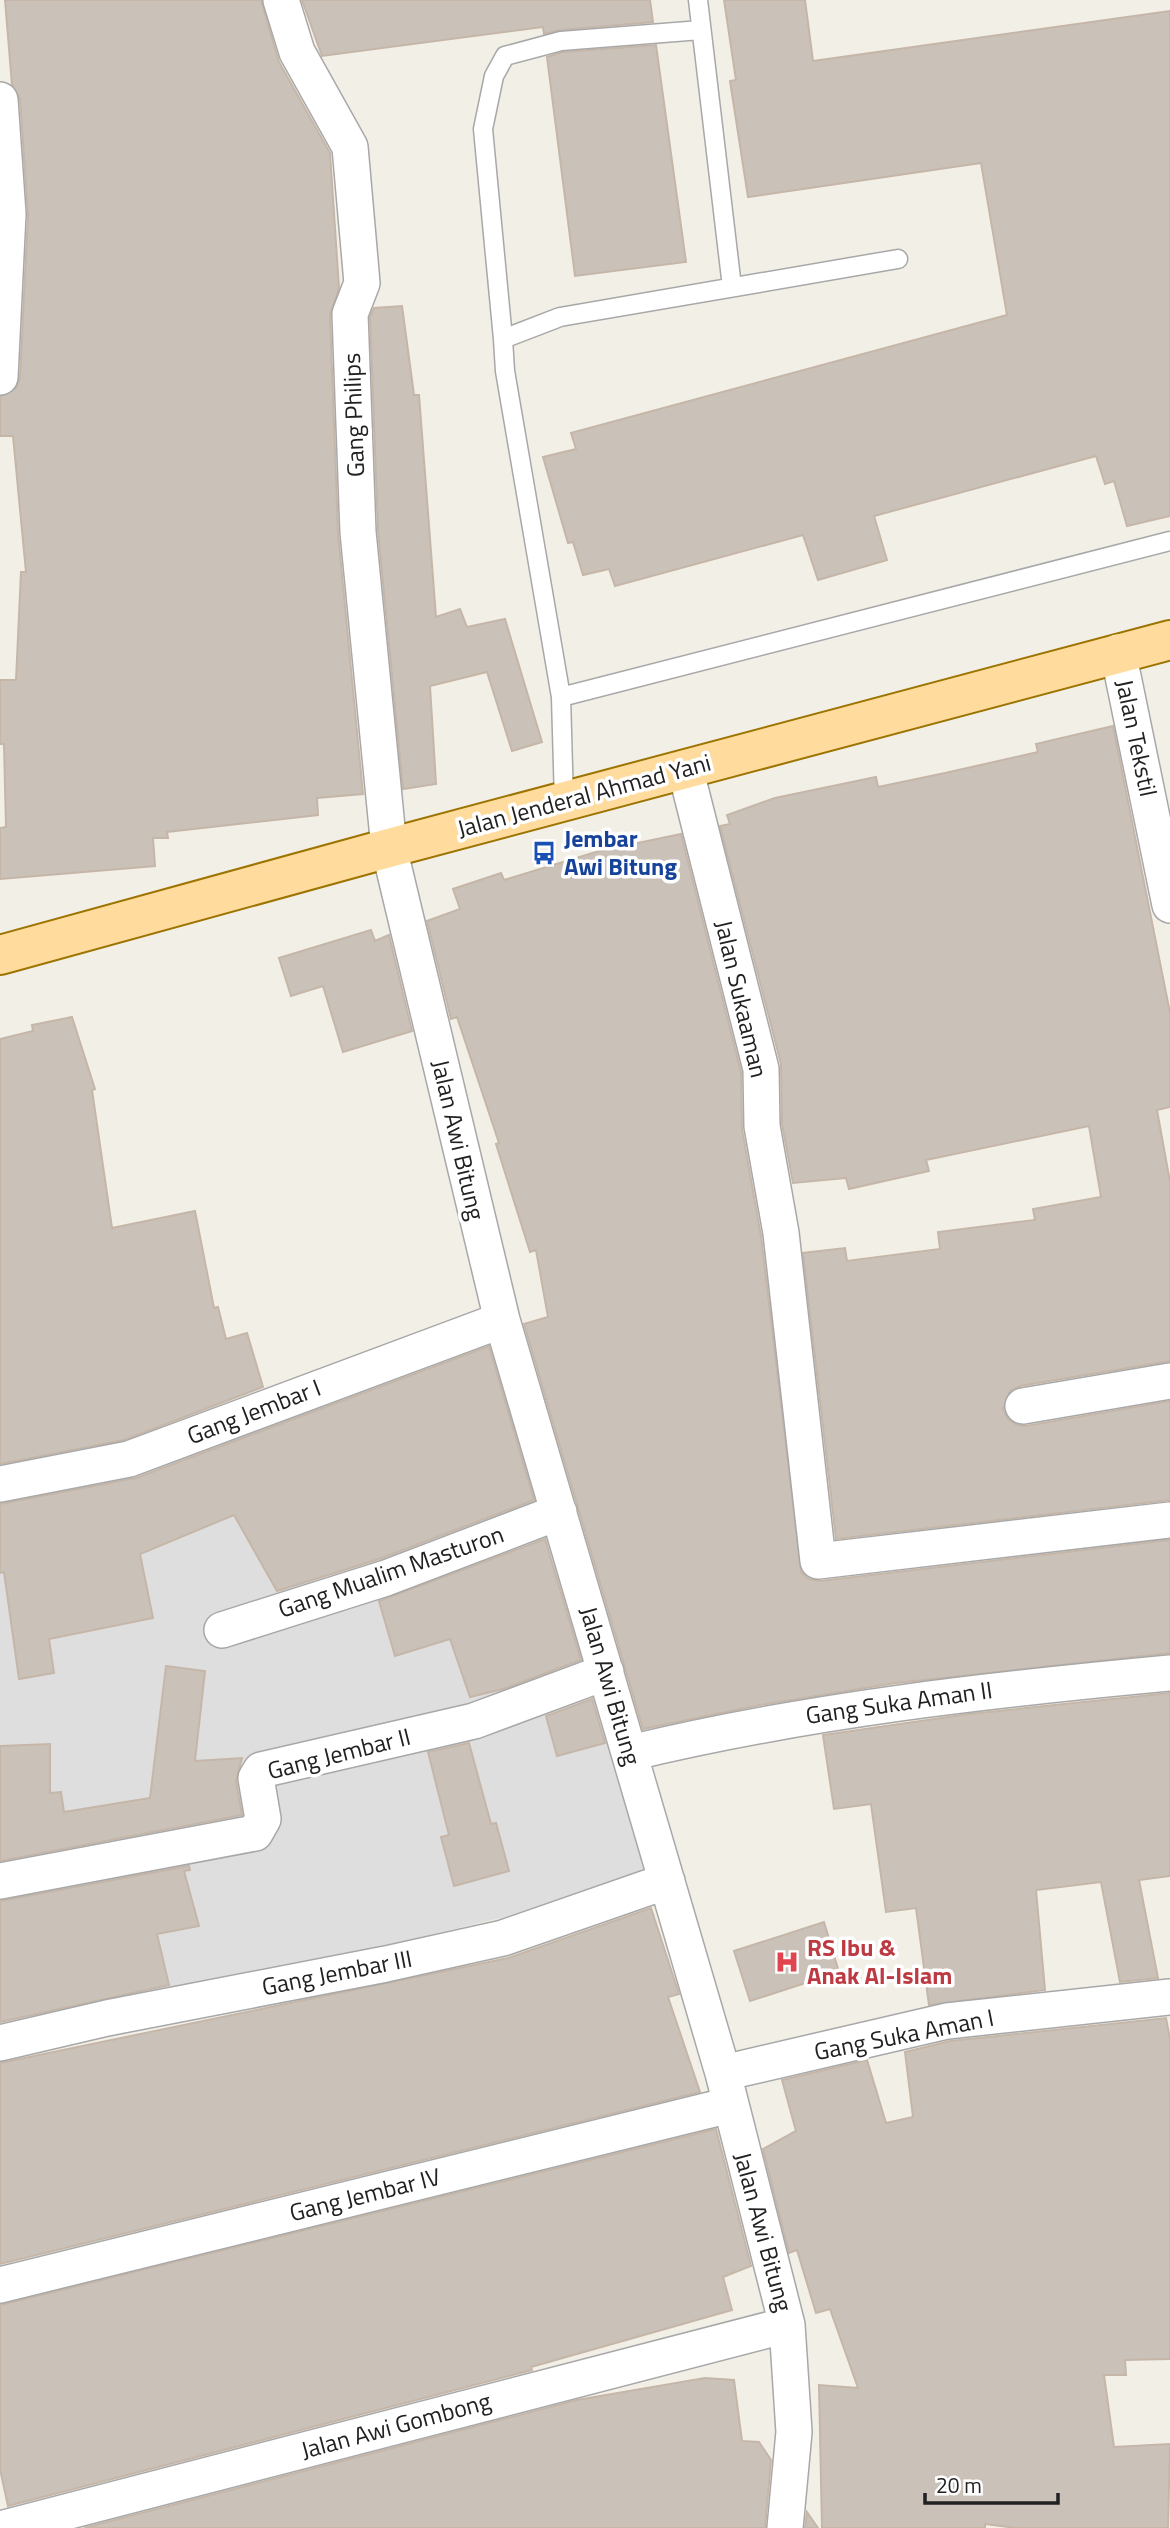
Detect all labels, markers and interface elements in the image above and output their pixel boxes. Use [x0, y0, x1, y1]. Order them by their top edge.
street label: Gang Philips [333, 352, 373, 478]
street label: Jalan Tekstil [1107, 676, 1167, 800]
street label: Jalan Jenderal Ahmad Yani [453, 744, 715, 846]
place label: Jembar Awi Bitung [564, 820, 677, 884]
bus stop icon: Jembar Awi Bitung [530, 839, 558, 867]
street label: Jalan Sukaaman [706, 916, 778, 1081]
street label: Jalan Awi Bitung [423, 1056, 495, 1224]
street label: Gang Jembar I [182, 1369, 326, 1453]
street label: Gang Mualim Masturon [273, 1516, 508, 1627]
street label: Jalan Awi Bitung [571, 1602, 651, 1769]
street label: Gang Suka Aman II [803, 1671, 995, 1733]
street label: Gang Jembar II [263, 1718, 414, 1788]
place label: RS Ibu & Anak Al-Islam [807, 1929, 952, 1993]
street label: Gang Jembar III [259, 1940, 415, 2004]
hospital icon: RS Ibu & Anak Al-Islam [773, 1948, 801, 1976]
street label: Gang Suka Aman I [811, 1999, 997, 2069]
street label: Jalan Awi Bitung [725, 2148, 803, 2316]
street label: Gang Jembar IV [285, 2158, 444, 2230]
street label: Jalan Awi Gombong [297, 2382, 495, 2468]
scale bar [925, 2462, 1058, 2506]
text: 20 m [936, 2469, 982, 2501]

